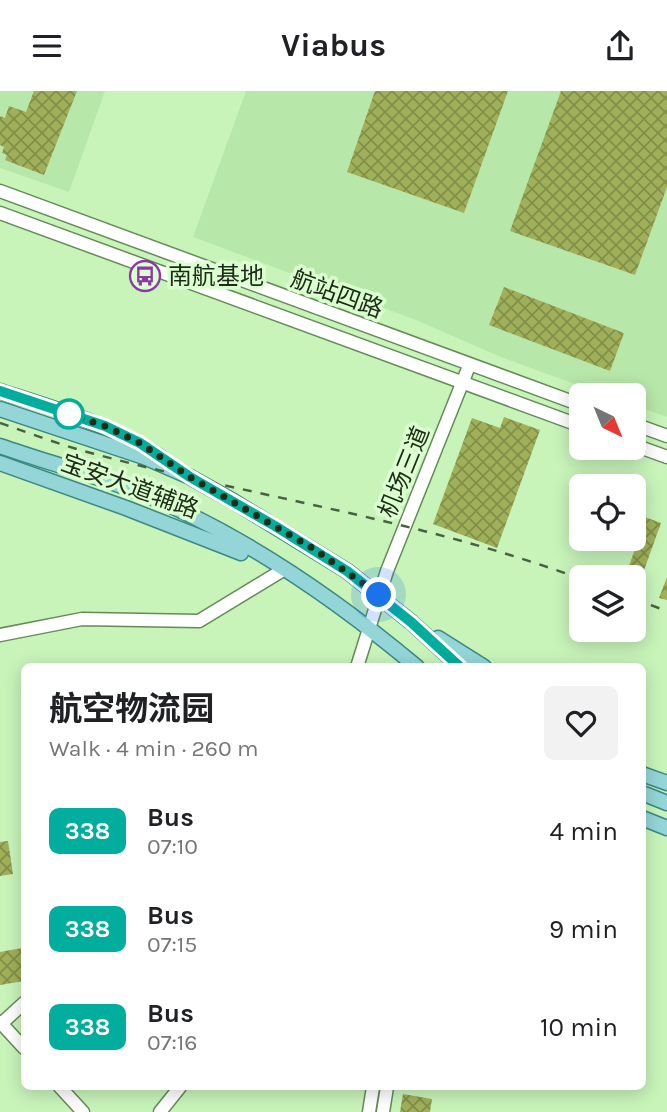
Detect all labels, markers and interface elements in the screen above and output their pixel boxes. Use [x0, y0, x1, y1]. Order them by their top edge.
icon: menu [28, 27, 66, 65]
text: Viabus [281, 27, 386, 64]
icon: share [601, 27, 639, 65]
bus stop icon: 南航基地 [128, 259, 162, 293]
place label: 南航基地 [168, 262, 264, 290]
street label: 航站四路 [287, 264, 387, 324]
north arrow [569, 383, 646, 460]
map controls [569, 383, 646, 642]
unlabelled marker [54, 399, 84, 429]
street label: 机场三道 [373, 422, 435, 522]
street label: 宝安大道辅路 [58, 448, 202, 524]
button: locate [569, 474, 646, 551]
button: layers [569, 565, 646, 642]
your location [361, 577, 396, 612]
button: heart [544, 686, 618, 760]
text: 航空物流园 [49, 690, 214, 728]
text: Walk · 4 min · 260 m [49, 735, 259, 762]
text: Bus [147, 802, 194, 833]
text: 4 min [550, 816, 618, 847]
text: 338 [65, 817, 110, 845]
text: 07:10 [147, 833, 198, 860]
text: Bus [147, 900, 194, 931]
text: 9 min [549, 914, 618, 945]
text: 338 [65, 915, 110, 943]
text: 07:15 [147, 931, 197, 958]
text: Bus [147, 998, 194, 1029]
text: 10 min [540, 1012, 618, 1043]
text: 338 [65, 1013, 110, 1041]
text: 07:16 [147, 1029, 198, 1056]

